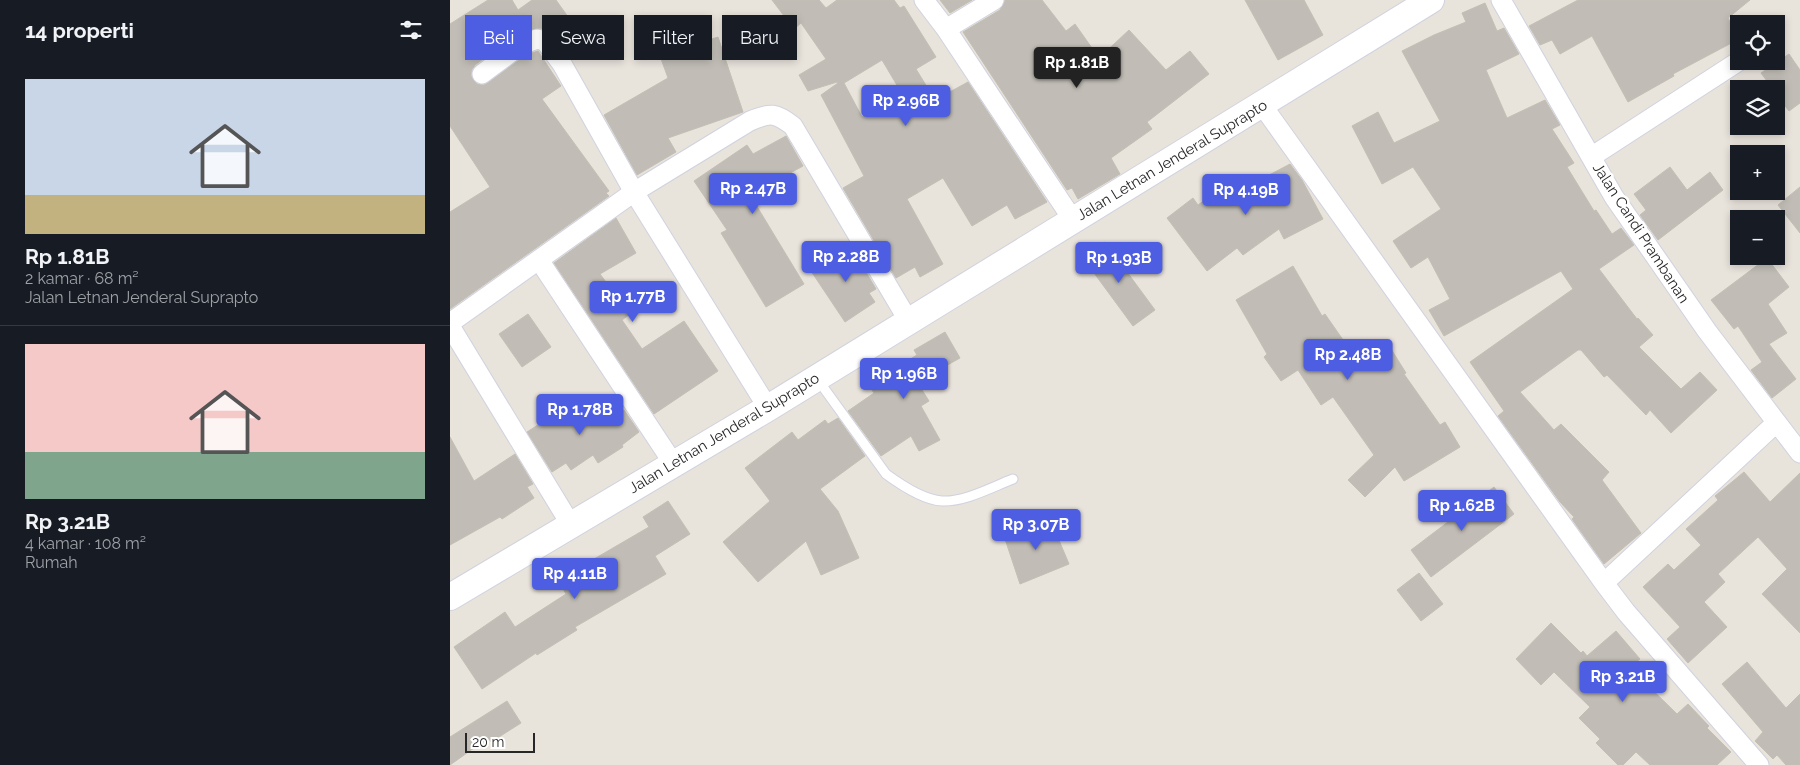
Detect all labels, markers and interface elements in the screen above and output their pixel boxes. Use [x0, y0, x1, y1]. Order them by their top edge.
chip: Beli [465, 15, 532, 60]
chip: Sewa [542, 15, 624, 60]
chip: Filter [634, 15, 712, 60]
chip: Baru [722, 15, 797, 60]
map controls [1730, 15, 1785, 265]
button: locate [1730, 15, 1785, 70]
icon: filters [397, 16, 425, 44]
text: 14 properti [25, 18, 134, 43]
pin: Rp 1.81B [1025, 46, 1129, 89]
text: Rp 1.81B [1045, 53, 1109, 72]
button: layers [1730, 80, 1785, 135]
pin: Rp 2.96B [854, 84, 958, 127]
text: Rp 2.96B [872, 91, 940, 110]
street label: Jalan Letnan Jenderal Suprapto [1074, 96, 1270, 224]
icon: home [180, 111, 270, 201]
button: + [1730, 145, 1785, 200]
street label: Jalan Candi Prambanan [1589, 160, 1693, 306]
pin: Rp 2.47B [701, 172, 805, 215]
pin: Rp 4.19B [1194, 174, 1298, 216]
text: Rp 2.47B [720, 179, 786, 198]
text: Rp 4.19B [1213, 180, 1279, 199]
button: − [1730, 210, 1785, 265]
pin: Rp 2.28B [794, 240, 898, 283]
pin: Rp 1.93B [1067, 242, 1171, 284]
text: Rp 1.81B [25, 244, 110, 269]
text: Rp 2.28B [813, 247, 879, 266]
text: Rp 1.93B [1086, 248, 1152, 267]
text: 2 kamar · 68 m² [25, 269, 139, 288]
pin: Rp 1.77B [581, 280, 685, 323]
text: Rp 1.77B [601, 287, 665, 306]
text: Jalan Letnan Jenderal Suprapto [25, 288, 258, 307]
pin: Rp 2.48B [1296, 338, 1400, 381]
text: Rp 2.48B [1315, 345, 1381, 364]
pin: Rp 1.96B [852, 358, 956, 400]
text: Rp 1.96B [871, 364, 937, 383]
street label: Jalan Letnan Jenderal Suprapto [626, 369, 822, 497]
icon: home [180, 377, 270, 467]
pin: Rp 1.78B [528, 394, 632, 436]
text: Rp 1.78B [547, 400, 613, 419]
pin: Rp 1.62B [1410, 490, 1514, 532]
text: Rp 1.62B [1429, 496, 1495, 515]
pin: Rp 3.07B [984, 508, 1088, 551]
text: Rp 3.21B [25, 509, 110, 534]
text: Rp 3.07B [1003, 515, 1069, 534]
text: 4 kamar · 108 m² [25, 534, 146, 553]
text: Rumah [25, 553, 78, 572]
pin: Rp 4.11B [523, 558, 627, 600]
text: Rp 4.11B [543, 564, 607, 583]
pin: Rp 3.21B [1571, 660, 1675, 703]
text: Rp 3.21B [1591, 667, 1655, 686]
scale bar [465, 730, 535, 753]
text: 20 m [472, 734, 504, 750]

